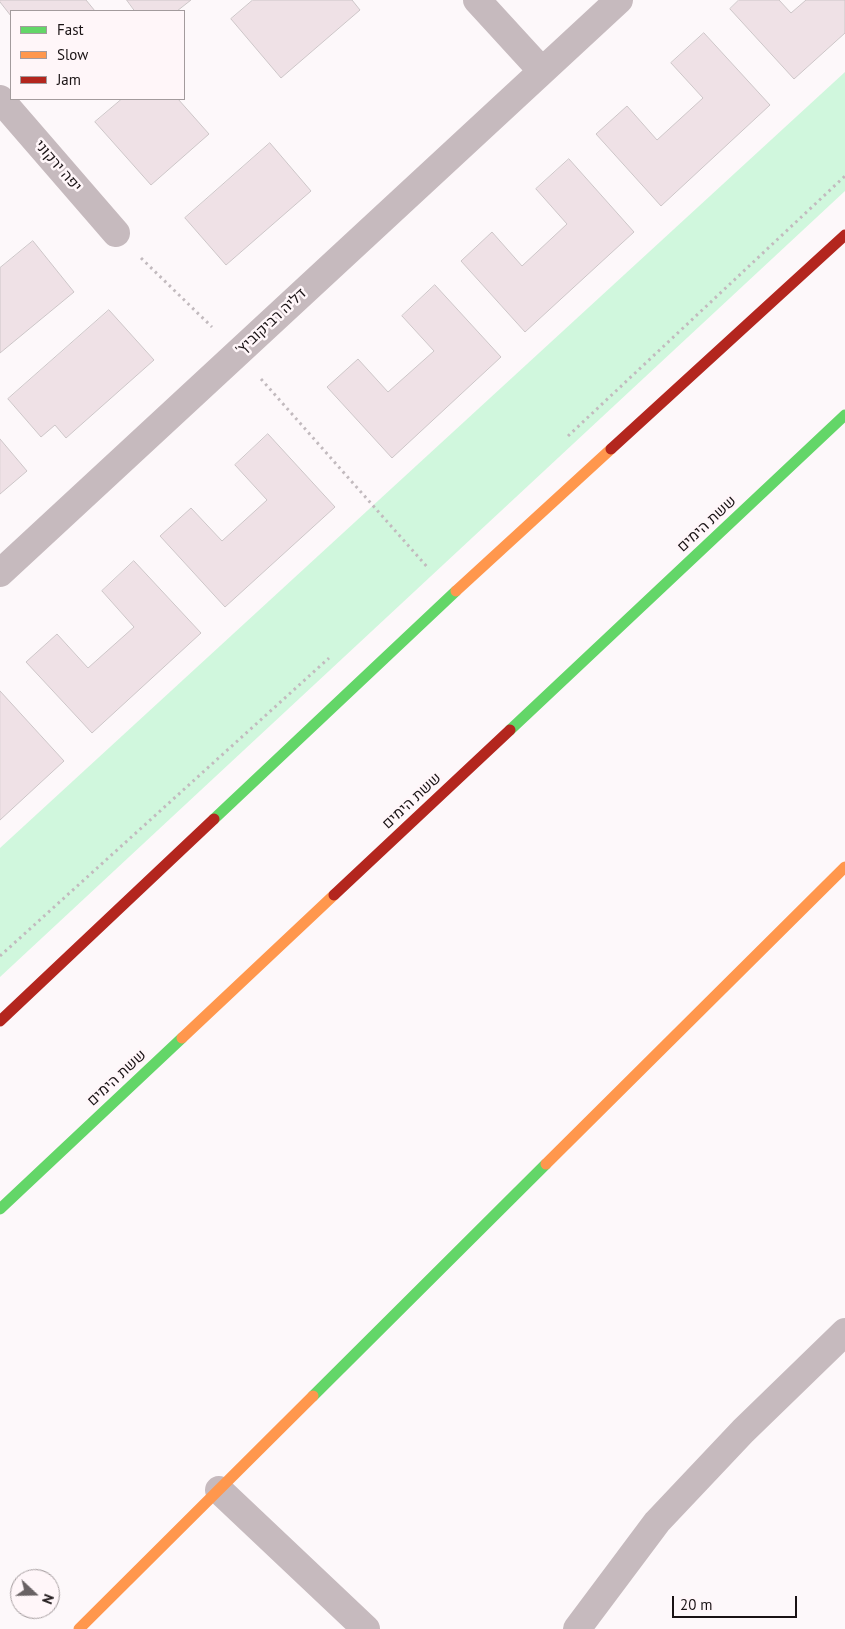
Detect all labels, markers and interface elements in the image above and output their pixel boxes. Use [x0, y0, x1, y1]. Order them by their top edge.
legend [10, 10, 185, 100]
text: Fast [57, 20, 84, 39]
text: Slow [57, 45, 88, 64]
text: Jam [57, 70, 81, 89]
street label: יפה ירקוני [31, 137, 85, 195]
street label: 'דליה רביקוביץ [232, 285, 310, 359]
street label: ששת הימים [674, 492, 740, 556]
street label: ששת הימים [379, 769, 445, 833]
street label: ששת הימים [84, 1046, 150, 1110]
north arrow [10, 1569, 60, 1619]
scale bar [675, 1586, 800, 1618]
text: N [38, 1591, 58, 1607]
text: 20 m [680, 1595, 713, 1614]

